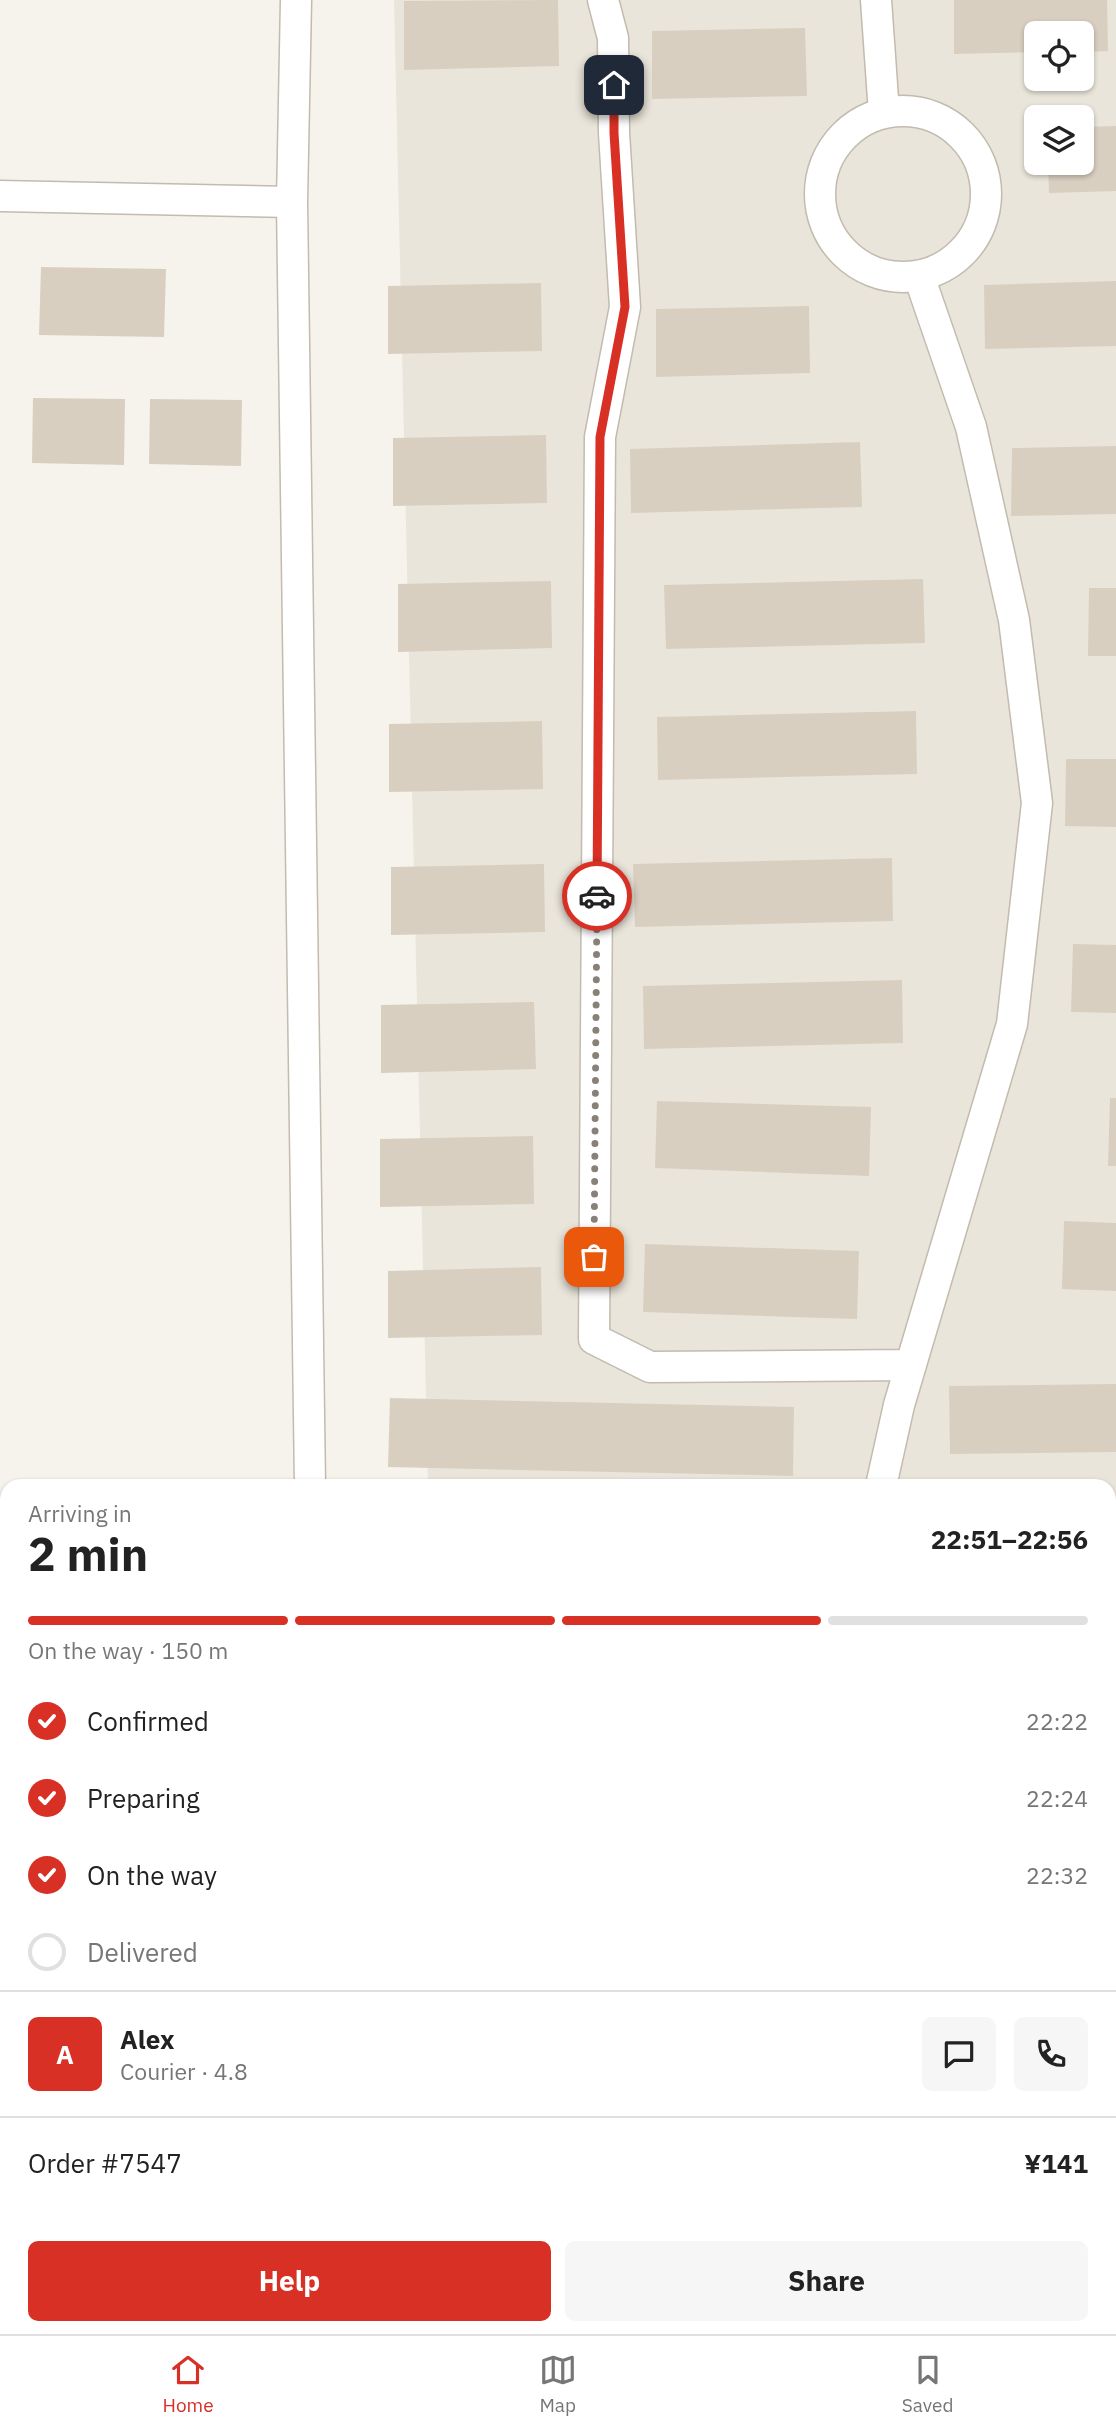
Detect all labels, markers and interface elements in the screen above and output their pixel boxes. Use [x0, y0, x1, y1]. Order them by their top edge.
map controls [1024, 21, 1094, 175]
button: locate [1024, 21, 1094, 91]
pin [584, 55, 644, 115]
icon: home [595, 66, 633, 104]
button: layers [1024, 105, 1094, 175]
courier [562, 861, 632, 931]
icon: car [578, 877, 616, 915]
pin [564, 1227, 624, 1287]
icon: bag [575, 1238, 613, 1276]
text: Arriving in [28, 1498, 132, 1528]
text: 22:51–22:56 [931, 1522, 1088, 1556]
text: 2 min [28, 1524, 148, 1584]
text: On the way · 150 m [28, 1635, 228, 1665]
icon: check [28, 1702, 66, 1740]
text: Confirmed [87, 1704, 209, 1738]
text: 22:22 [1026, 1706, 1088, 1736]
icon: check [28, 1779, 66, 1817]
text: Preparing [87, 1781, 200, 1815]
text: 22:24 [1026, 1783, 1088, 1813]
icon: check [28, 1856, 66, 1894]
text: On the way [87, 1858, 217, 1892]
text: 22:32 [1026, 1860, 1088, 1890]
text: Delivered [87, 1935, 198, 1969]
button: chat [922, 2017, 996, 2091]
button: phone [1014, 2017, 1088, 2091]
text: Alex [120, 2022, 174, 2056]
text: A [56, 2037, 74, 2071]
text: Courier · 4.8 [120, 2056, 248, 2086]
text: Order #7547 [28, 2146, 182, 2180]
text: ¥141 [1024, 2146, 1088, 2180]
button: Help [28, 2241, 551, 2321]
button: Share [565, 2241, 1088, 2321]
tab: Home [163, 2351, 214, 2417]
tab: Map [539, 2351, 577, 2417]
tab: Saved [902, 2351, 953, 2417]

